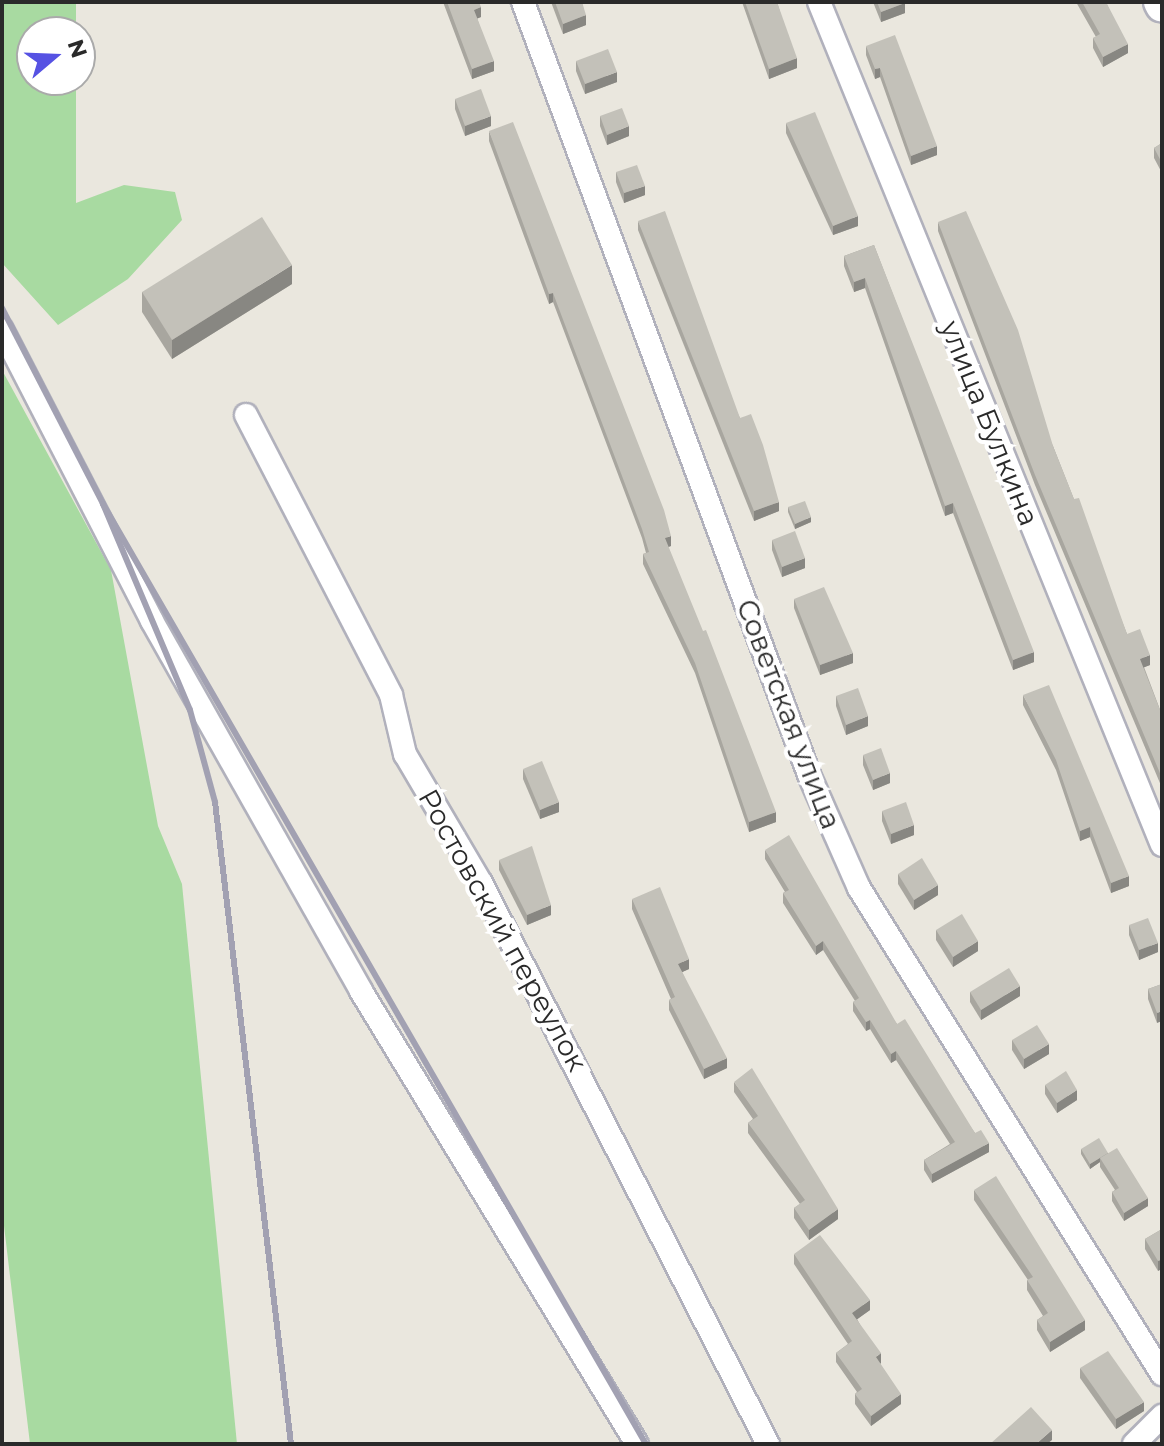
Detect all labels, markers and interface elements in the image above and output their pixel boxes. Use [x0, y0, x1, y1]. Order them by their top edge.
north arrow [16, 16, 96, 96]
text: N [62, 36, 93, 61]
street label: улица Булкина [934, 316, 1046, 530]
street label: Советская улица [730, 594, 848, 834]
street label: Ростовский переулок [411, 783, 595, 1077]

